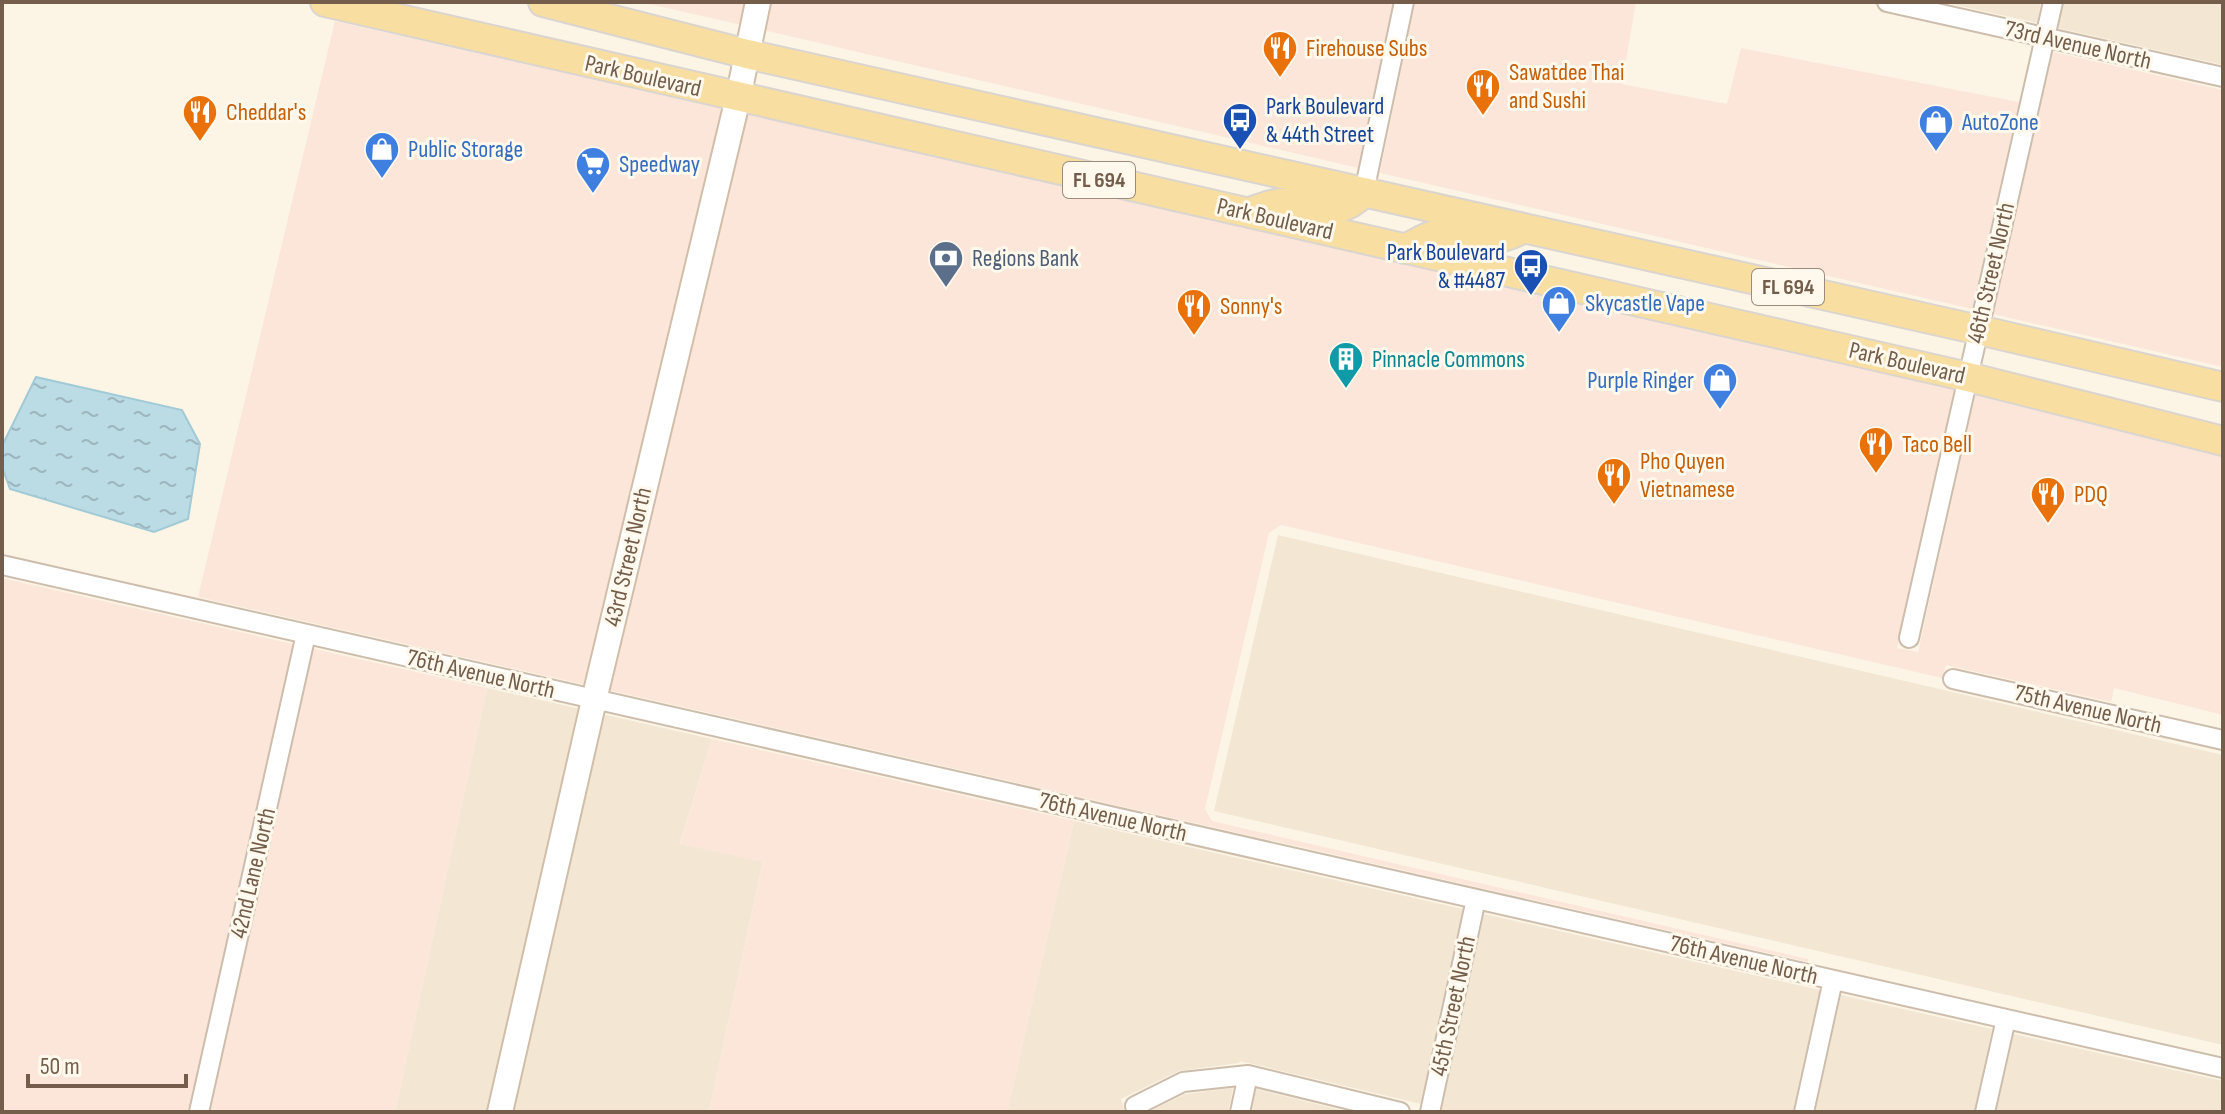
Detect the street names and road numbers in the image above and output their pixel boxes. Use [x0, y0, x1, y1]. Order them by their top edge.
street label: 73rd Avenue North [2002, 14, 2154, 76]
street label: Park Boulevard [582, 49, 704, 103]
road number: FL 694 [1063, 162, 1135, 198]
street label: Park Boulevard [1214, 192, 1336, 246]
street label: 46th Street North [1961, 200, 2021, 346]
road number: FL 694 [1752, 269, 1824, 305]
street label: Park Boulevard [1846, 336, 1968, 390]
street label: 43rd Street North [598, 485, 658, 629]
street label: 76th Avenue North [404, 643, 558, 705]
street label: 75th Avenue North [2012, 678, 2164, 740]
street label: 76th Avenue North [1036, 786, 1190, 848]
street label: 42nd Lane North [224, 805, 282, 941]
street label: 76th Avenue North [1667, 929, 1821, 991]
street label: 45th Street North [1424, 933, 1482, 1079]

